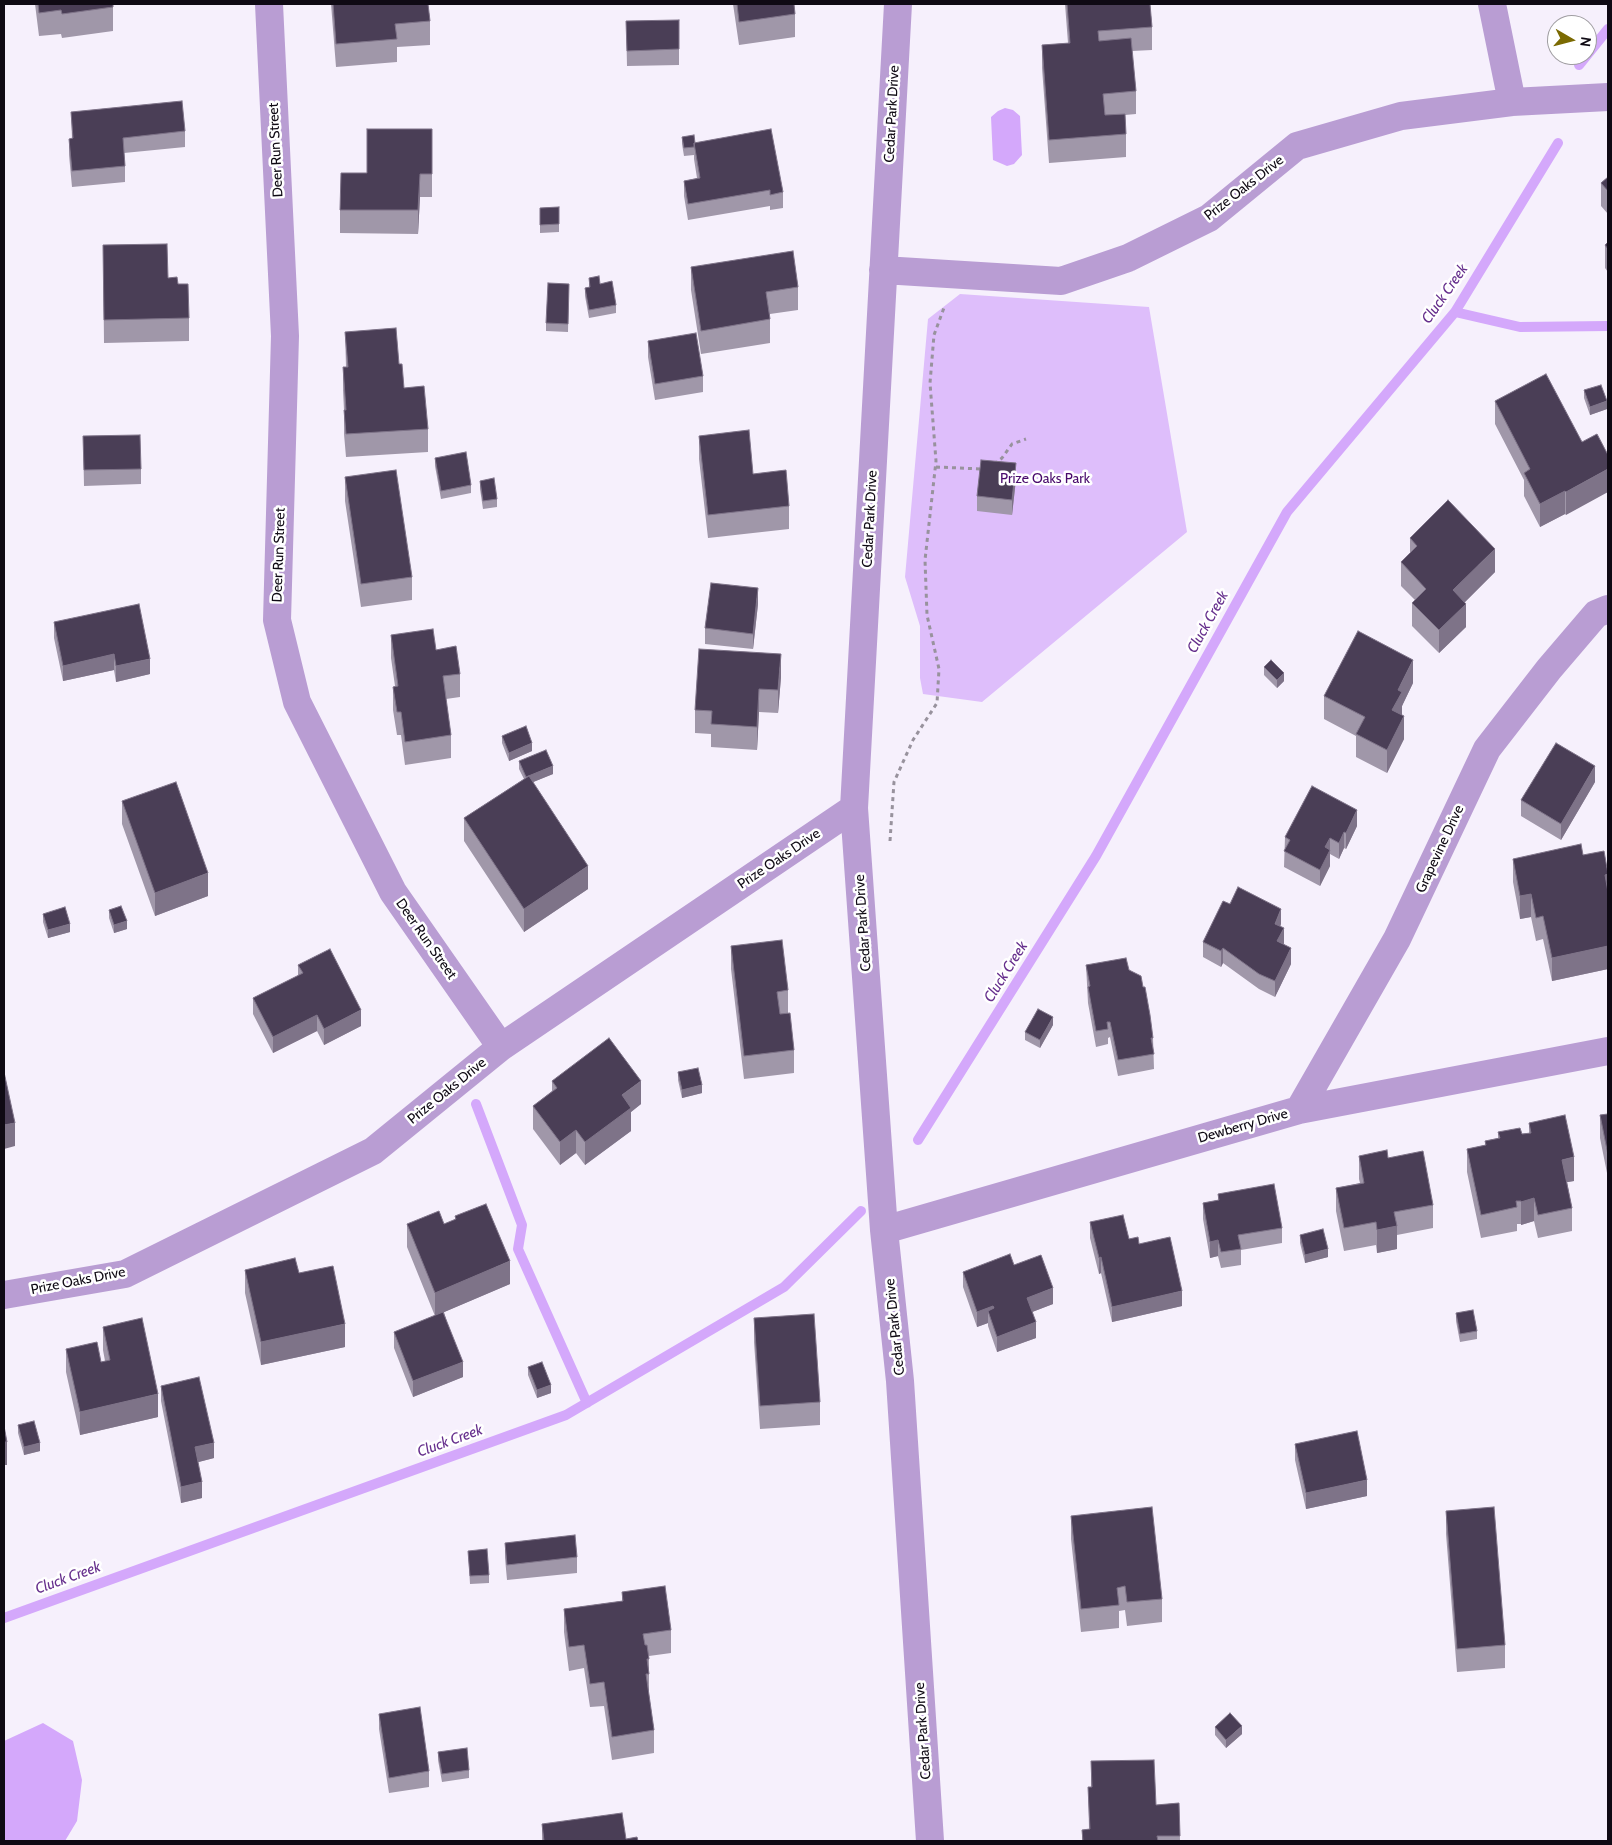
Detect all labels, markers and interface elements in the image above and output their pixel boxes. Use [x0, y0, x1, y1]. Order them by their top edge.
north arrow [1547, 15, 1597, 65]
text: N [1576, 36, 1595, 48]
street label: Cedar Park Drive [881, 65, 903, 163]
street label: Deer Run Street [265, 102, 287, 198]
street label: Prize Oaks Drive [1201, 152, 1287, 224]
water label: Cluck Creek [1418, 261, 1472, 327]
street label: Cedar Park Drive [859, 470, 881, 568]
park label: Prize Oaks Park [1000, 471, 1090, 487]
street label: Deer Run Street [269, 507, 289, 603]
water label: Cluck Creek [1184, 588, 1232, 656]
street label: Grapevine Drive [1412, 803, 1468, 895]
street label: Prize Oaks Drive [734, 825, 824, 893]
street label: Cedar Park Drive [851, 874, 875, 972]
street label: Deer Run Street [392, 895, 460, 983]
water label: Cluck Creek [980, 938, 1032, 1006]
street label: Prize Oaks Drive [404, 1054, 490, 1128]
street label: Dewberry Drive [1196, 1105, 1290, 1147]
street label: Prize Oaks Drive [29, 1264, 127, 1298]
street label: Cedar Park Drive [882, 1278, 908, 1376]
water label: Cluck Creek [415, 1421, 485, 1461]
water label: Cluck Creek [33, 1558, 103, 1598]
street label: Cedar Park Drive [911, 1682, 935, 1780]

